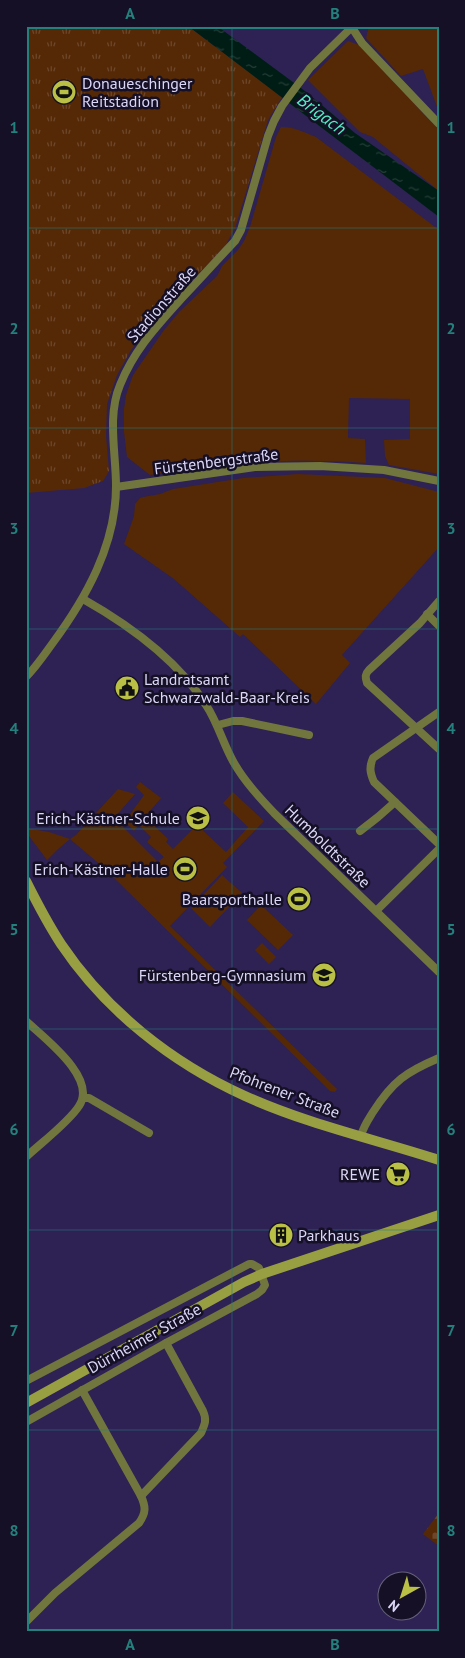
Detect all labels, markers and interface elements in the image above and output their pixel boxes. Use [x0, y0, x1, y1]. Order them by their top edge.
text: A [125, 3, 135, 23]
text: B [330, 3, 340, 23]
place label: Donaueschinger Reitstadion [82, 73, 193, 111]
sports icon: Donaueschinger Reitstadion [51, 79, 77, 105]
water label: Brigach [293, 88, 351, 140]
text: 1 [9, 117, 19, 137]
text: 1 [446, 117, 456, 137]
street label: Stadionstraße [122, 262, 200, 346]
text: 2 [9, 318, 19, 338]
text: 2 [446, 318, 456, 338]
street label: Fürstenbergstraße [153, 443, 279, 479]
text: 3 [9, 518, 19, 538]
text: 3 [446, 518, 456, 538]
place label: Landratsamt Schwarzwald-Baar-Kreis [144, 669, 310, 707]
public building icon: Landratsamt Schwarzwald-Baar-Kreis [114, 675, 140, 701]
text: 4 [9, 718, 19, 738]
text: 4 [446, 718, 456, 738]
street label: Humboldtstraße [281, 800, 375, 892]
school or university icon: Erich-Kästner-Schule [185, 805, 211, 831]
place label: Erich-Kästner-Schule [36, 808, 180, 828]
sports icon: Erich-Kästner-Halle [172, 856, 198, 882]
place label: Erich-Kästner-Halle [34, 859, 168, 879]
sports icon: Baarsporthalle [286, 886, 312, 912]
place label: Baarsporthalle [182, 889, 282, 909]
text: 5 [9, 919, 19, 939]
text: 5 [446, 919, 456, 939]
school or university icon: Fürstenberg-Gymnasium [311, 962, 337, 988]
place label: Fürstenberg-Gymnasium [139, 965, 306, 985]
street label: Pfohrener Straße [227, 1062, 343, 1122]
text: 6 [9, 1119, 19, 1139]
text: 6 [446, 1119, 456, 1139]
supermarket icon: REWE [385, 1161, 411, 1187]
place label: REWE [340, 1164, 380, 1184]
building icon: Parkhaus [268, 1222, 294, 1248]
place label: Parkhaus [298, 1225, 360, 1245]
street label: Dürrheimer Straße [84, 1298, 204, 1378]
text: 7 [9, 1320, 19, 1340]
text: 7 [446, 1320, 456, 1340]
text: 8 [9, 1520, 19, 1540]
text: 8 [446, 1520, 456, 1540]
north arrow [378, 1570, 428, 1620]
text: N [385, 1596, 403, 1616]
text: A [125, 1634, 135, 1654]
text: B [330, 1634, 340, 1654]

